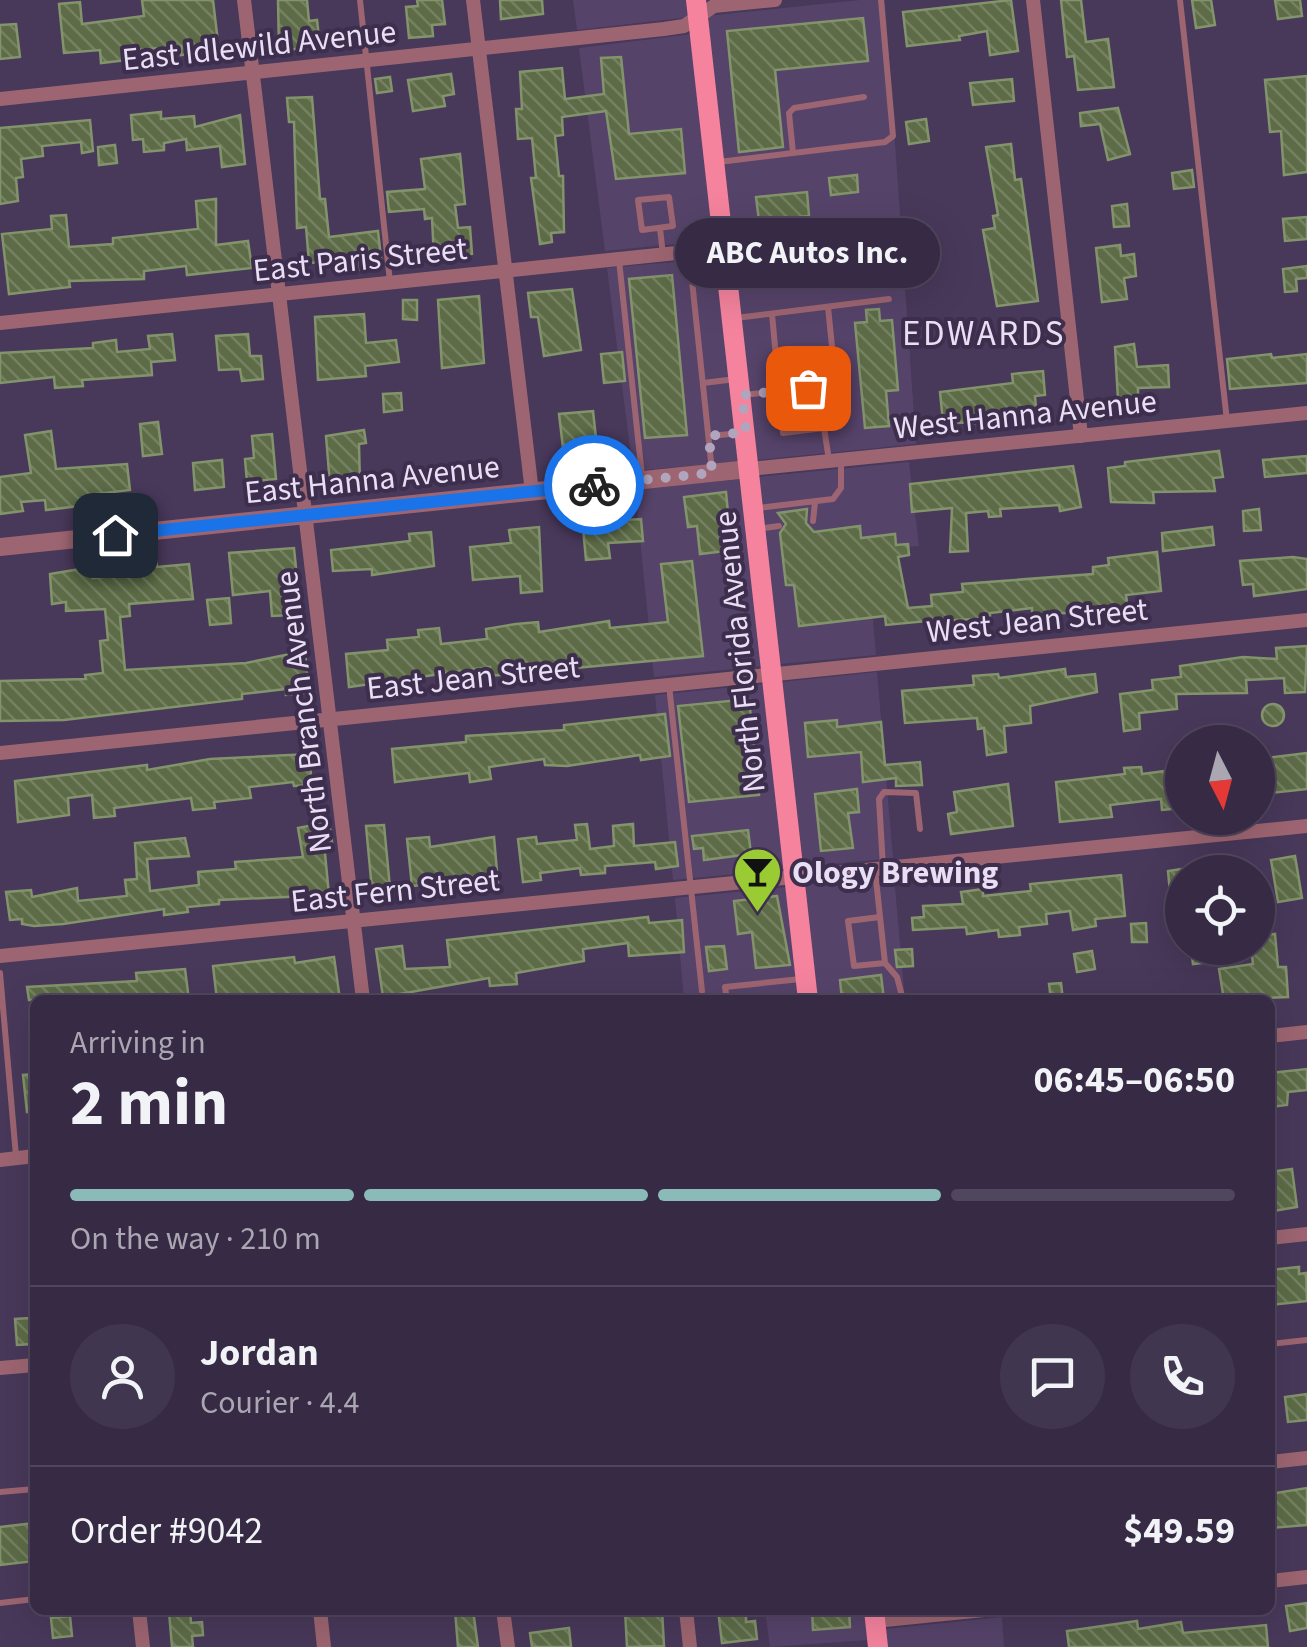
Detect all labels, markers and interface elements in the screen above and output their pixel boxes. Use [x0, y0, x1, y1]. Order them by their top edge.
street label: East Idlewild Avenue [120, 9, 398, 83]
callout: ABC Autos Inc. [676, 218, 940, 288]
street label: East Paris Street [251, 226, 470, 294]
text: ABC Autos Inc. [707, 230, 908, 276]
district label: EDWARDS [902, 309, 1066, 359]
pin [766, 346, 851, 431]
icon: bag [781, 361, 836, 416]
street label: West Hanna Avenue [891, 378, 1159, 452]
courier [544, 435, 644, 535]
street label: East Hanna Avenue [242, 444, 502, 516]
icon: bike [567, 458, 622, 513]
pin [73, 493, 158, 578]
icon: home [88, 508, 143, 563]
street label: North Florida Avenue [702, 509, 778, 795]
street label: North Branch Avenue [264, 568, 344, 855]
street label: West Jean Street [924, 587, 1150, 655]
street label: East Jean Street [364, 644, 582, 712]
north arrow [1165, 725, 1275, 835]
map controls [1165, 725, 1275, 965]
bar icon: Ology Brewing [731, 846, 783, 914]
place label: Ology Brewing [792, 850, 998, 896]
button: locate [1165, 855, 1275, 965]
street label: East Fern Street [289, 857, 502, 925]
text: Arriving in [70, 1020, 206, 1066]
text: 06:45–06:50 [1033, 1053, 1235, 1107]
text: 2 min [70, 1057, 228, 1150]
text: On the way · 210 m [70, 1216, 321, 1262]
button: person [70, 1324, 175, 1429]
button: chat [1000, 1324, 1105, 1429]
button: phone [1130, 1324, 1235, 1429]
text: Jordan [200, 1326, 319, 1380]
text: Courier · 4.4 [200, 1380, 360, 1426]
text: Order #9042 [70, 1504, 263, 1558]
text: $49.59 [1123, 1504, 1235, 1558]

